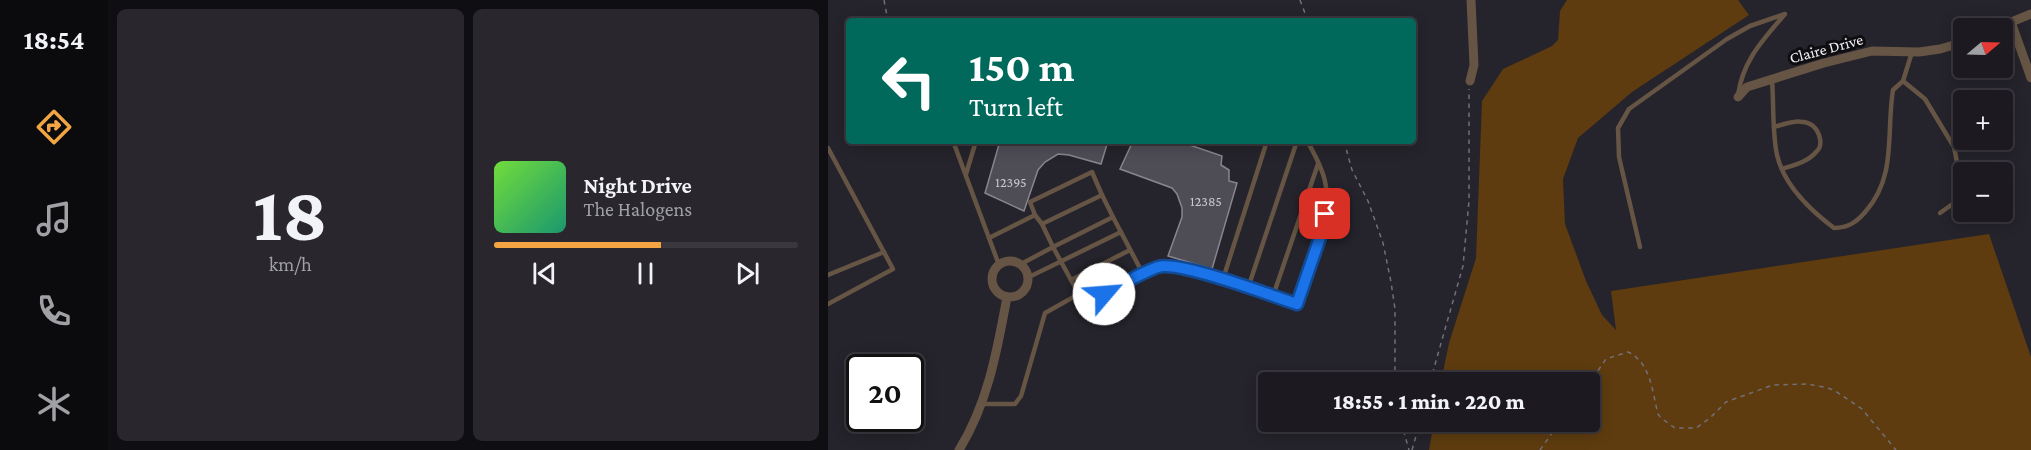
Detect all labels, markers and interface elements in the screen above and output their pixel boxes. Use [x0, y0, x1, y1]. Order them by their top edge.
north arrow [1953, 18, 2013, 78]
map controls [1953, 18, 2013, 222]
text: 18:54 [23, 25, 85, 55]
street label: Claire Drive [1788, 31, 1865, 66]
icon: left [870, 42, 948, 120]
text: 150 m [969, 43, 1074, 90]
button: + [1953, 90, 2013, 150]
text: Turn left [969, 92, 1063, 122]
icon: directions [33, 106, 75, 148]
button: − [1953, 162, 2013, 222]
text: 18 [253, 170, 328, 257]
text: Night Drive [584, 173, 692, 198]
house number: 12395 [995, 174, 1027, 190]
pin [1299, 188, 1350, 239]
house number: 12385 [1190, 193, 1222, 209]
icon: arrive [1308, 197, 1341, 230]
icon: music [33, 198, 75, 240]
text: The Halogens [584, 198, 692, 220]
text: km/h [269, 253, 312, 275]
icon: previous [528, 257, 561, 290]
icon: pause [629, 257, 662, 290]
icon: next [731, 257, 764, 290]
position arrow [1072, 262, 1136, 326]
icon: phone [33, 290, 75, 332]
speed limit sign: 20 [846, 354, 924, 432]
icon: climate [33, 383, 75, 425]
text: 18:55 · 1 min · 220 m [1333, 389, 1525, 414]

